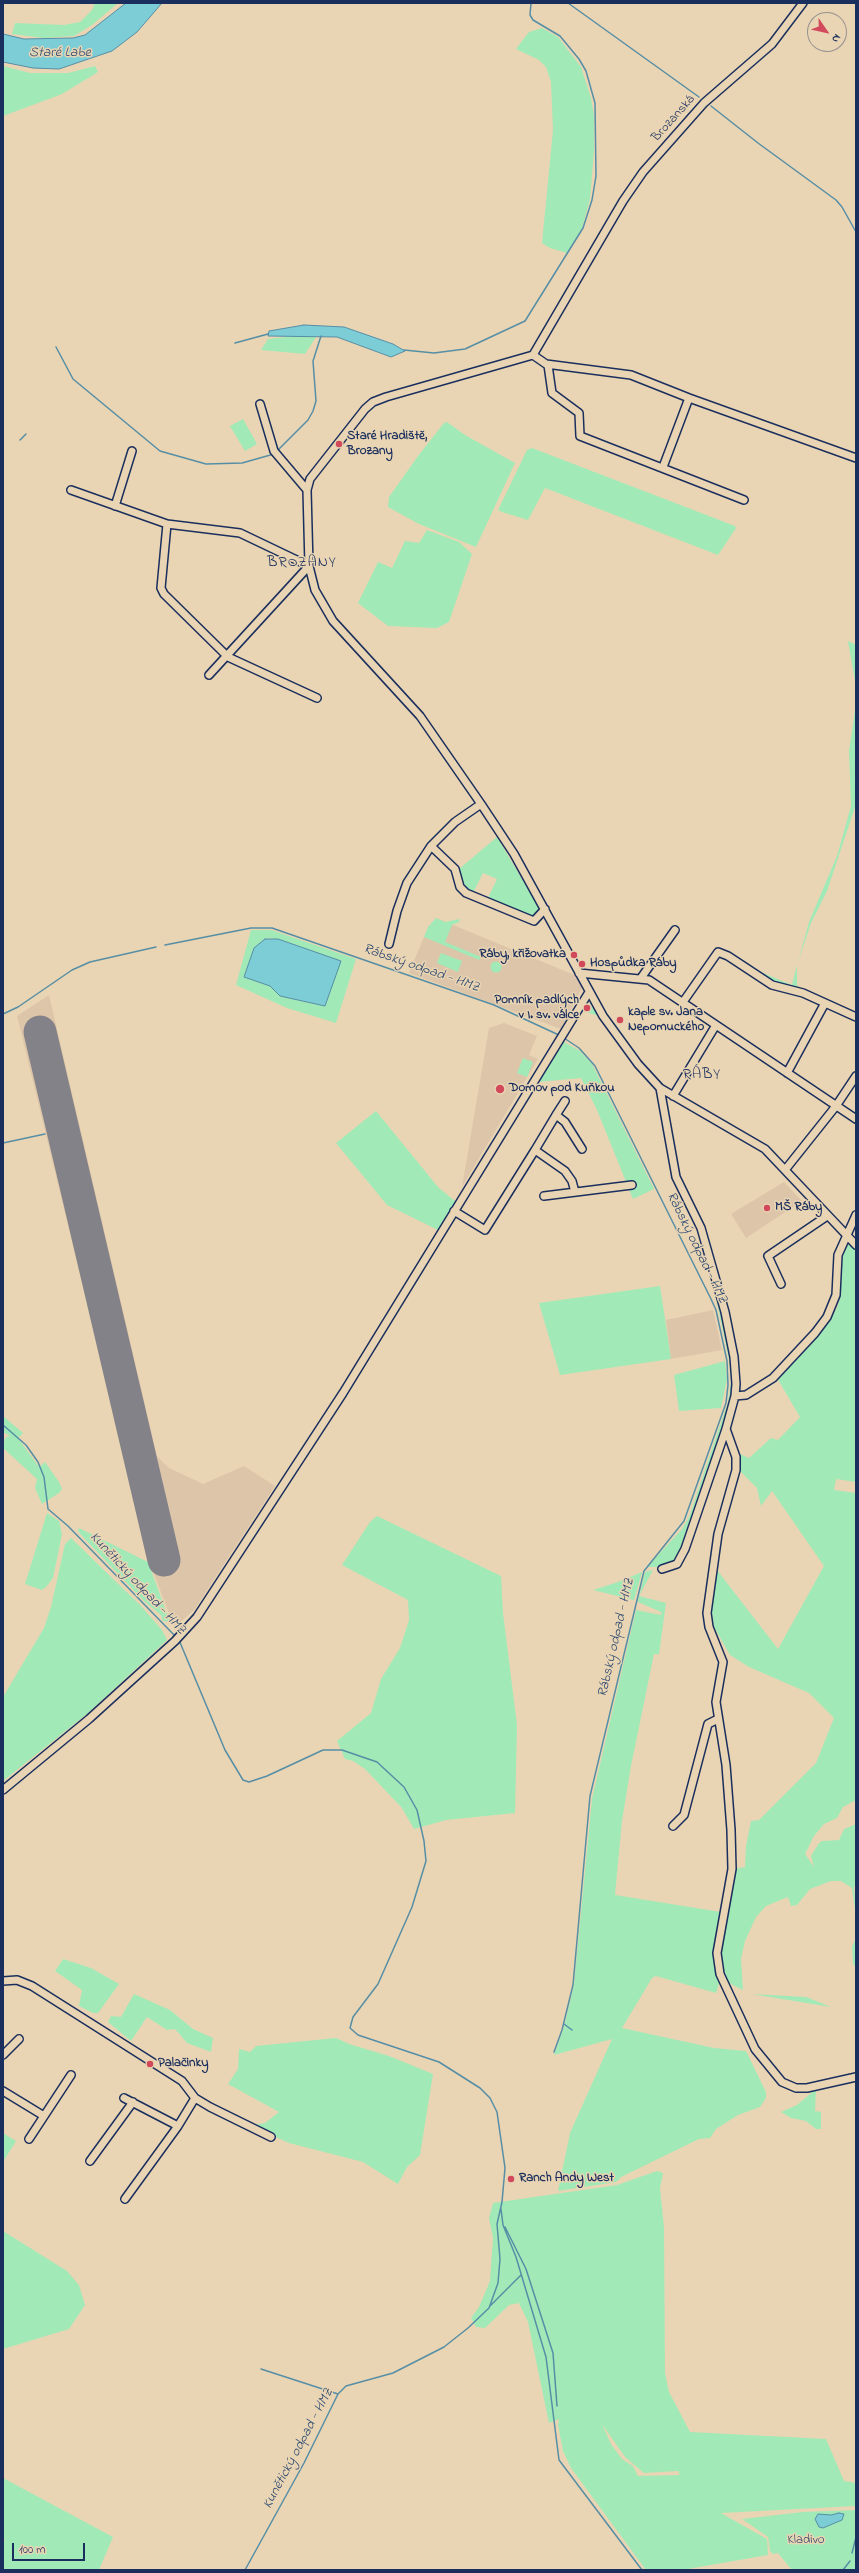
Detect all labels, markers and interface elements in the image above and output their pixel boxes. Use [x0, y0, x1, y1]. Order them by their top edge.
north arrow [807, 12, 847, 52]
text: N [827, 31, 845, 46]
water label: Staré Labe [29, 46, 91, 62]
street label: Brozanská [649, 92, 699, 146]
place label: Staré Hradiště, Brozany [347, 429, 427, 460]
marker: Staré Hradiště, Brozany [334, 439, 344, 449]
district label: BROZANY [267, 555, 337, 573]
water label: Rábský odpad - HMZ [361, 941, 481, 997]
place label: Ráby, křižovatka [479, 947, 566, 963]
marker: Ráby, křižovatka [569, 950, 579, 960]
place label: Hospůdka Ráby [590, 956, 677, 972]
marker: Hospůdka Ráby [577, 959, 587, 969]
place label: Pomník padlých v I. sv. válce [495, 993, 579, 1024]
marker: Pomník padlých v I. sv. válce [582, 1003, 592, 1013]
place label: kaple sv. Jana Nepomuckého [628, 1005, 704, 1036]
marker: kaple sv. Jana Nepomuckého [615, 1015, 625, 1025]
district label: RÁBY [683, 1067, 721, 1085]
place label: Domov pod Kuňkou [509, 1081, 615, 1097]
marker: Domov pod Kuňkou [494, 1083, 506, 1095]
water label: Rábský odpad - HMZ [662, 1190, 730, 1306]
place label: MŠ Ráby [775, 1200, 822, 1216]
marker: MŠ Ráby [762, 1203, 772, 1213]
water label: Kunětický odpad - HMZ [85, 1529, 189, 1639]
water label: Rábský odpad - HMZ [595, 1577, 639, 1699]
place label: Palačinky [158, 2056, 208, 2072]
marker: Palačinky [145, 2059, 155, 2069]
place label: Ranch Andy West [519, 2171, 614, 2187]
marker: Ranch Andy West [506, 2174, 516, 2184]
water label: Kunětický odpad - HMZ [260, 2386, 338, 2512]
park label: Kladivo [788, 2533, 824, 2549]
scale bar [14, 2535, 87, 2561]
text: 100 m [19, 2541, 46, 2559]

